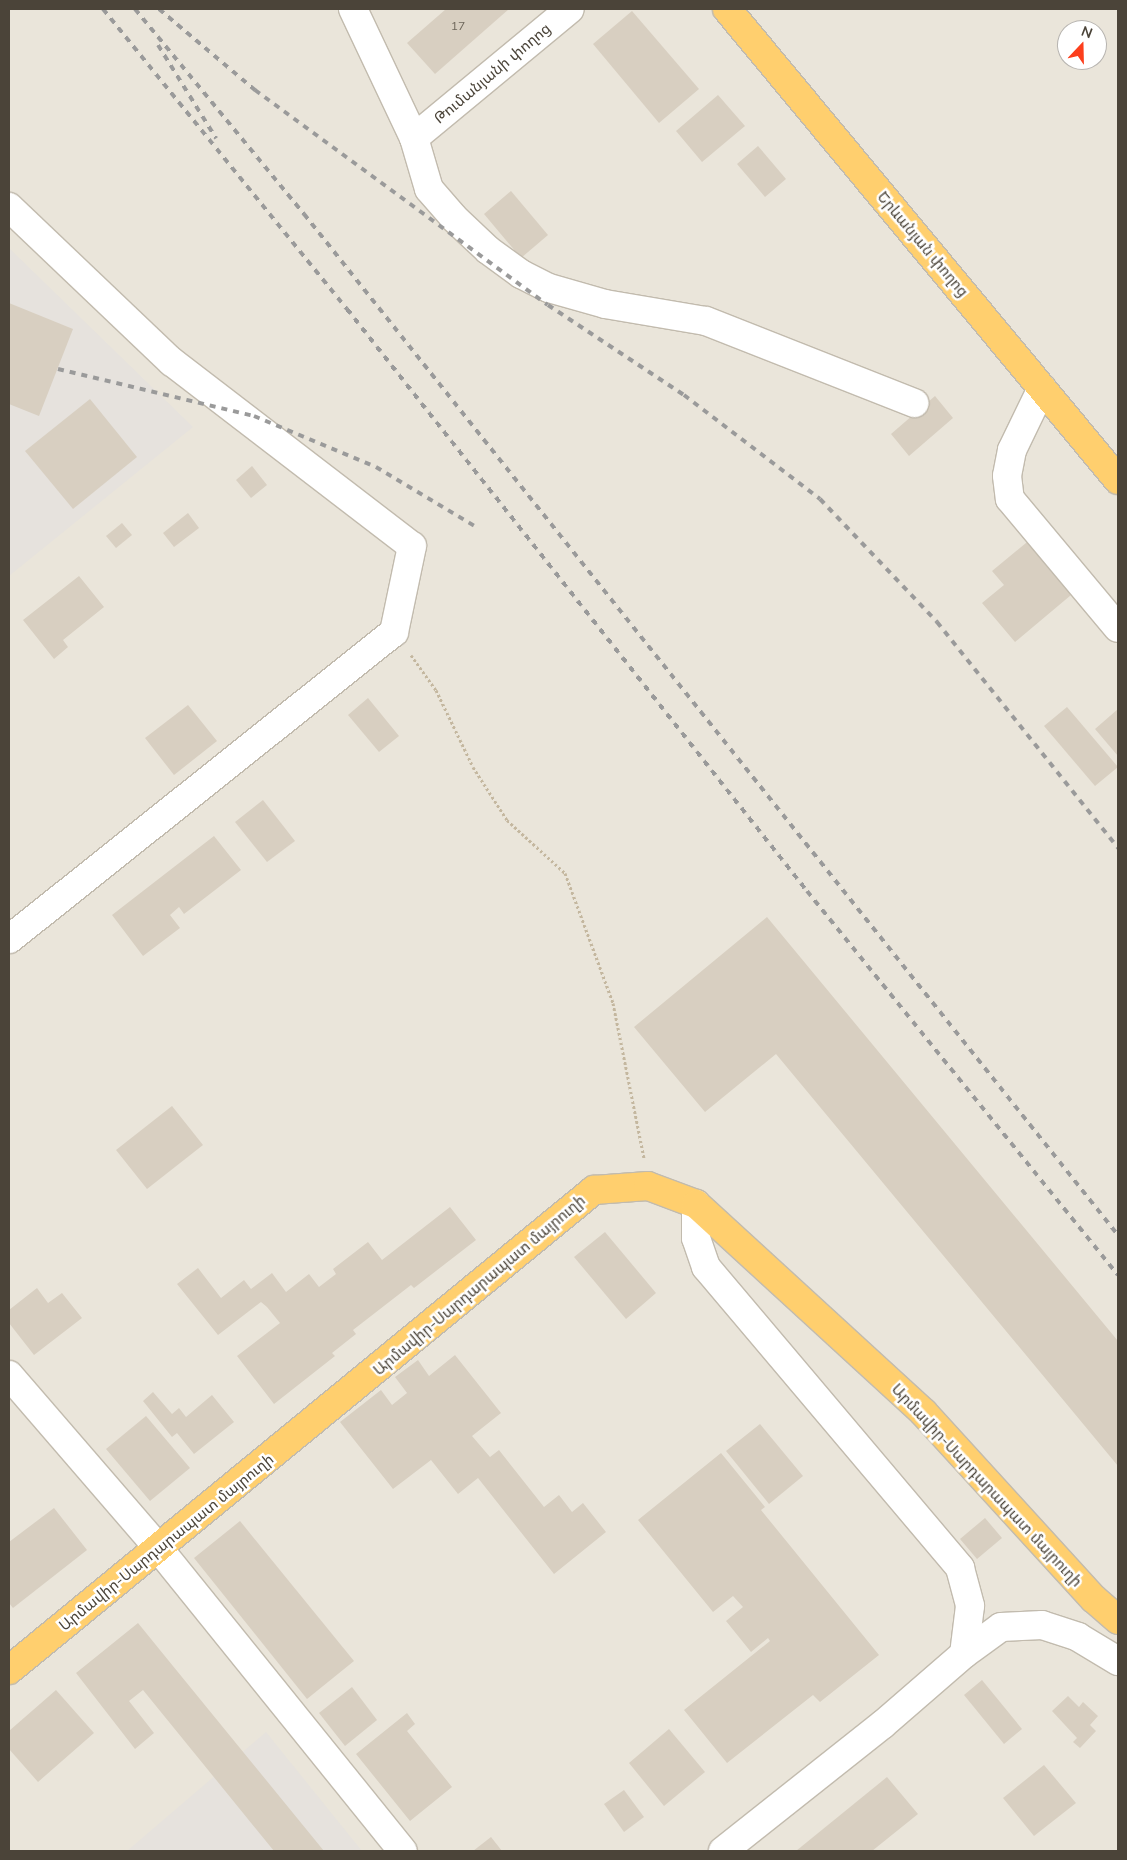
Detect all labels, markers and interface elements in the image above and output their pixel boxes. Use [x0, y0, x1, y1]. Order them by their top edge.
street label: Թումանյանի փողոց [430, 19, 554, 127]
house number: 17 [451, 19, 465, 33]
north arrow [1057, 20, 1107, 70]
text: N [1079, 22, 1095, 42]
street label: Երևանյան փողոց [874, 188, 972, 300]
street label: Արմավիր-Սարդարապատ մայրուղի [369, 1191, 589, 1379]
street label: Արմավիր-Սարդարապատ մայրուղի [888, 1380, 1086, 1590]
street label: Արմավիր-Սարդարապատ մայրուղի [55, 1450, 277, 1634]

